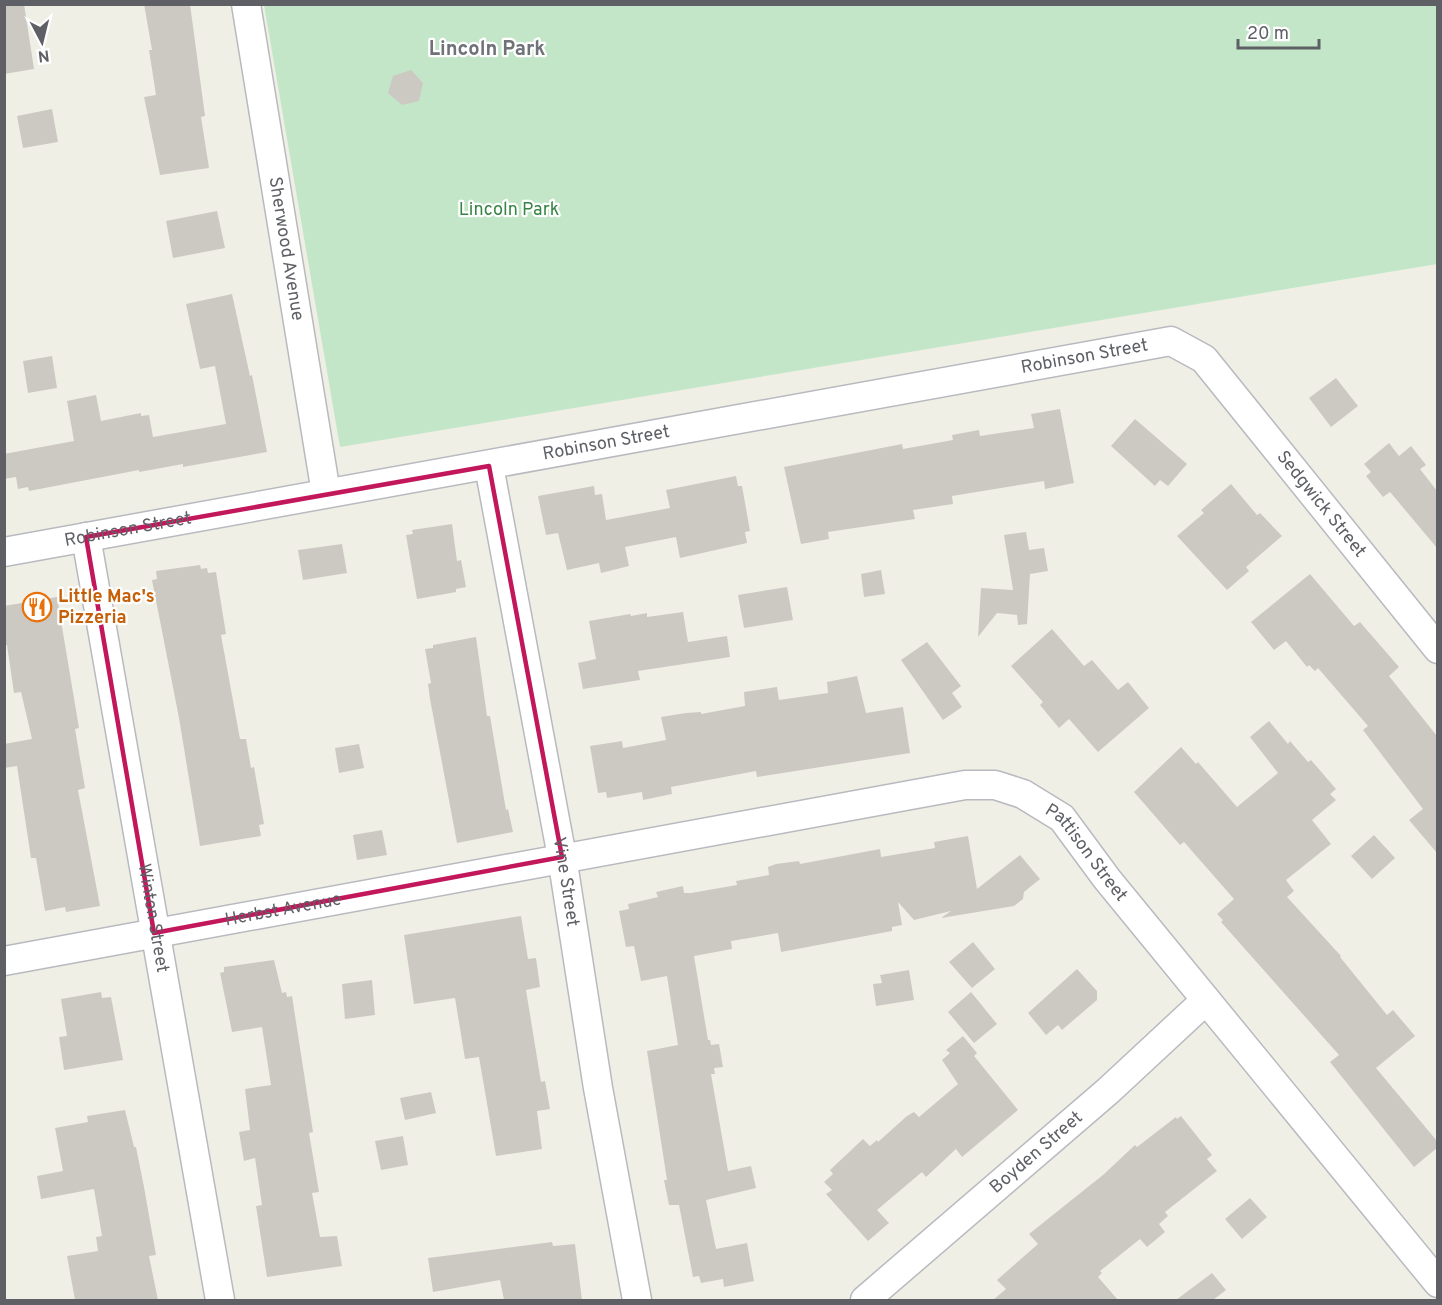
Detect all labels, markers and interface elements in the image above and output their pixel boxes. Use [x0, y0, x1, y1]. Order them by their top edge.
north arrow [12, 12, 72, 72]
scale bar [1238, 12, 1319, 50]
text: 20 m [1247, 23, 1289, 46]
district label: Lincoln Park [429, 37, 545, 63]
text: N [37, 44, 51, 66]
street label: Sherwood Avenue [263, 175, 309, 322]
park label: Lincoln Park [459, 199, 559, 222]
street label: Robinson Street [1019, 334, 1150, 379]
street label: Robinson Street [541, 420, 672, 466]
street label: Sedgwick Street [1271, 446, 1371, 562]
street label: Robinson Street [63, 507, 193, 552]
place label: Little Mac's Pizzeria [58, 586, 155, 630]
restaurant icon: Little Mac's Pizzeria [21, 591, 53, 623]
street label: Pattison Street [1040, 799, 1132, 906]
street label: Vine Street [547, 835, 584, 928]
street label: Winton Street [132, 862, 174, 974]
street label: Herbst Avenue [223, 888, 344, 932]
street label: Boyden Street [985, 1106, 1088, 1199]

